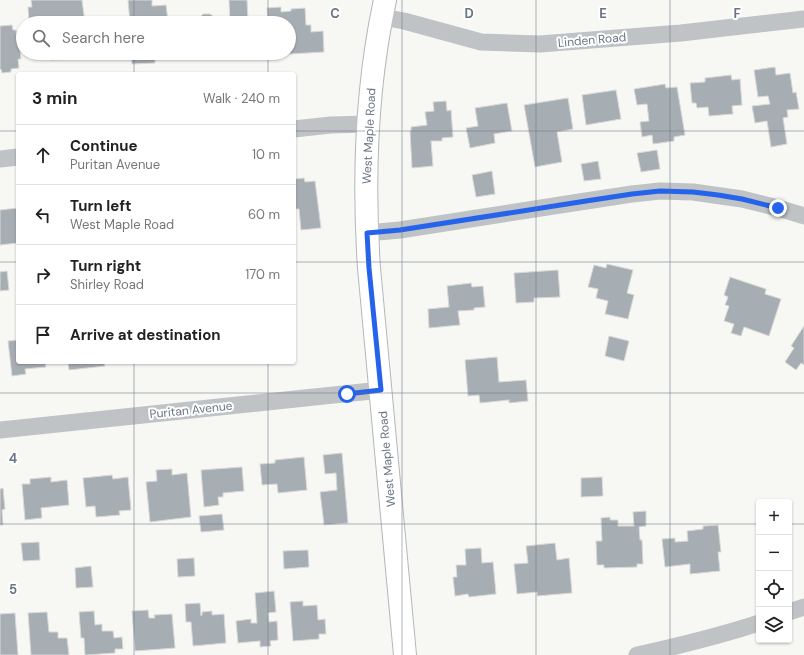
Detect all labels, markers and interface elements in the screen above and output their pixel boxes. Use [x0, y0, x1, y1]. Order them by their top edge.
text: C [330, 5, 340, 22]
text: D [464, 5, 474, 22]
text: E [599, 5, 607, 22]
text: F [733, 5, 741, 22]
search box [16, 16, 296, 60]
icon: search [30, 27, 52, 49]
text: Search here [62, 28, 145, 48]
street label: Linden Road [557, 29, 627, 51]
text: 3 min [32, 87, 77, 109]
street label: West Maple Road [358, 88, 380, 184]
text: Walk · 240 m [203, 90, 280, 107]
text: Continue [70, 136, 138, 156]
icon: ahead [32, 144, 54, 166]
text: 10 m [252, 146, 280, 163]
text: Puritan Avenue [70, 156, 160, 173]
text: Turn left [70, 196, 131, 216]
route end [769, 199, 787, 217]
icon: left [32, 204, 54, 226]
text: 60 m [248, 206, 280, 223]
text: West Maple Road [70, 216, 174, 233]
text: Turn right [70, 256, 141, 276]
icon: right [32, 264, 54, 286]
text: 170 m [245, 266, 280, 283]
text: Shirley Road [70, 276, 144, 293]
icon: arrive [32, 324, 54, 346]
text: Arrive at destination [70, 325, 221, 345]
route start [338, 385, 356, 403]
street label: Puritan Avenue [149, 398, 233, 422]
street label: West Maple Road [375, 410, 399, 508]
text: 4 [9, 450, 17, 467]
map controls [756, 499, 792, 643]
button: + [756, 499, 792, 535]
button: − [756, 535, 792, 571]
button: locate [756, 571, 792, 607]
text: 5 [9, 581, 17, 598]
button: layers [756, 607, 792, 643]

